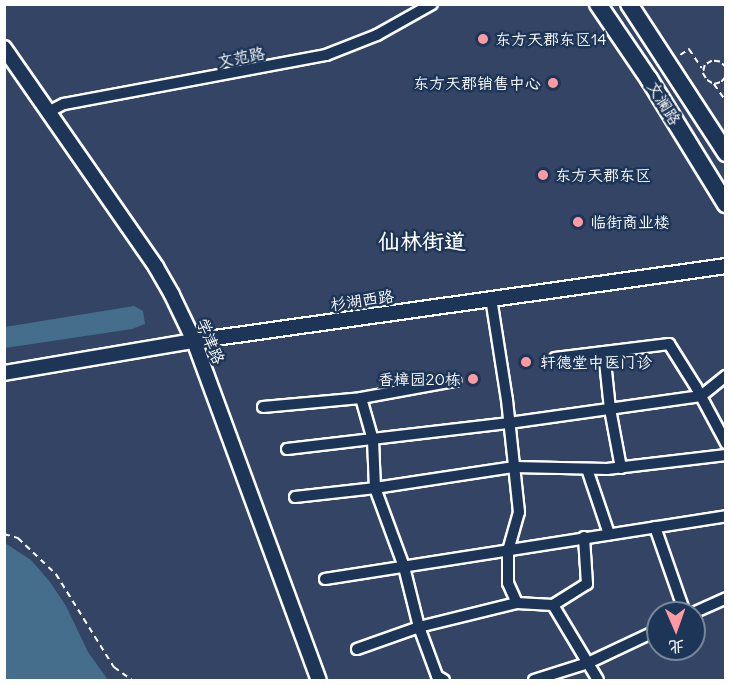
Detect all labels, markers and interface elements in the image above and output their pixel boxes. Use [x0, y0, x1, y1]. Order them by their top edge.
place label: 东方天郡东区14 [495, 29, 607, 49]
marker: 东方天郡东区14 [476, 32, 490, 46]
street label: 文范路 [216, 43, 266, 71]
place label: 东方天郡销售中心 [413, 73, 541, 93]
marker: 东方天郡销售中心 [546, 76, 560, 90]
street label: 文澜路 [643, 78, 685, 128]
place label: 东方天郡东区 [555, 165, 651, 185]
marker: 东方天郡东区 [536, 168, 550, 182]
place label: 临街商业楼 [590, 212, 670, 232]
marker: 临街商业楼 [571, 215, 585, 229]
district label: 仙林街道 [378, 229, 466, 255]
street label: 杉湖西路 [329, 286, 395, 314]
street label: 学津路 [193, 315, 229, 367]
place label: 轩德堂中医门诊 [540, 352, 652, 372]
marker: 轩德堂中医门诊 [517, 353, 535, 371]
place label: 香樟园20栋 [378, 369, 461, 389]
marker: 香樟园20栋 [466, 372, 480, 386]
north arrow [646, 601, 706, 661]
text: 北 [668, 637, 685, 657]

